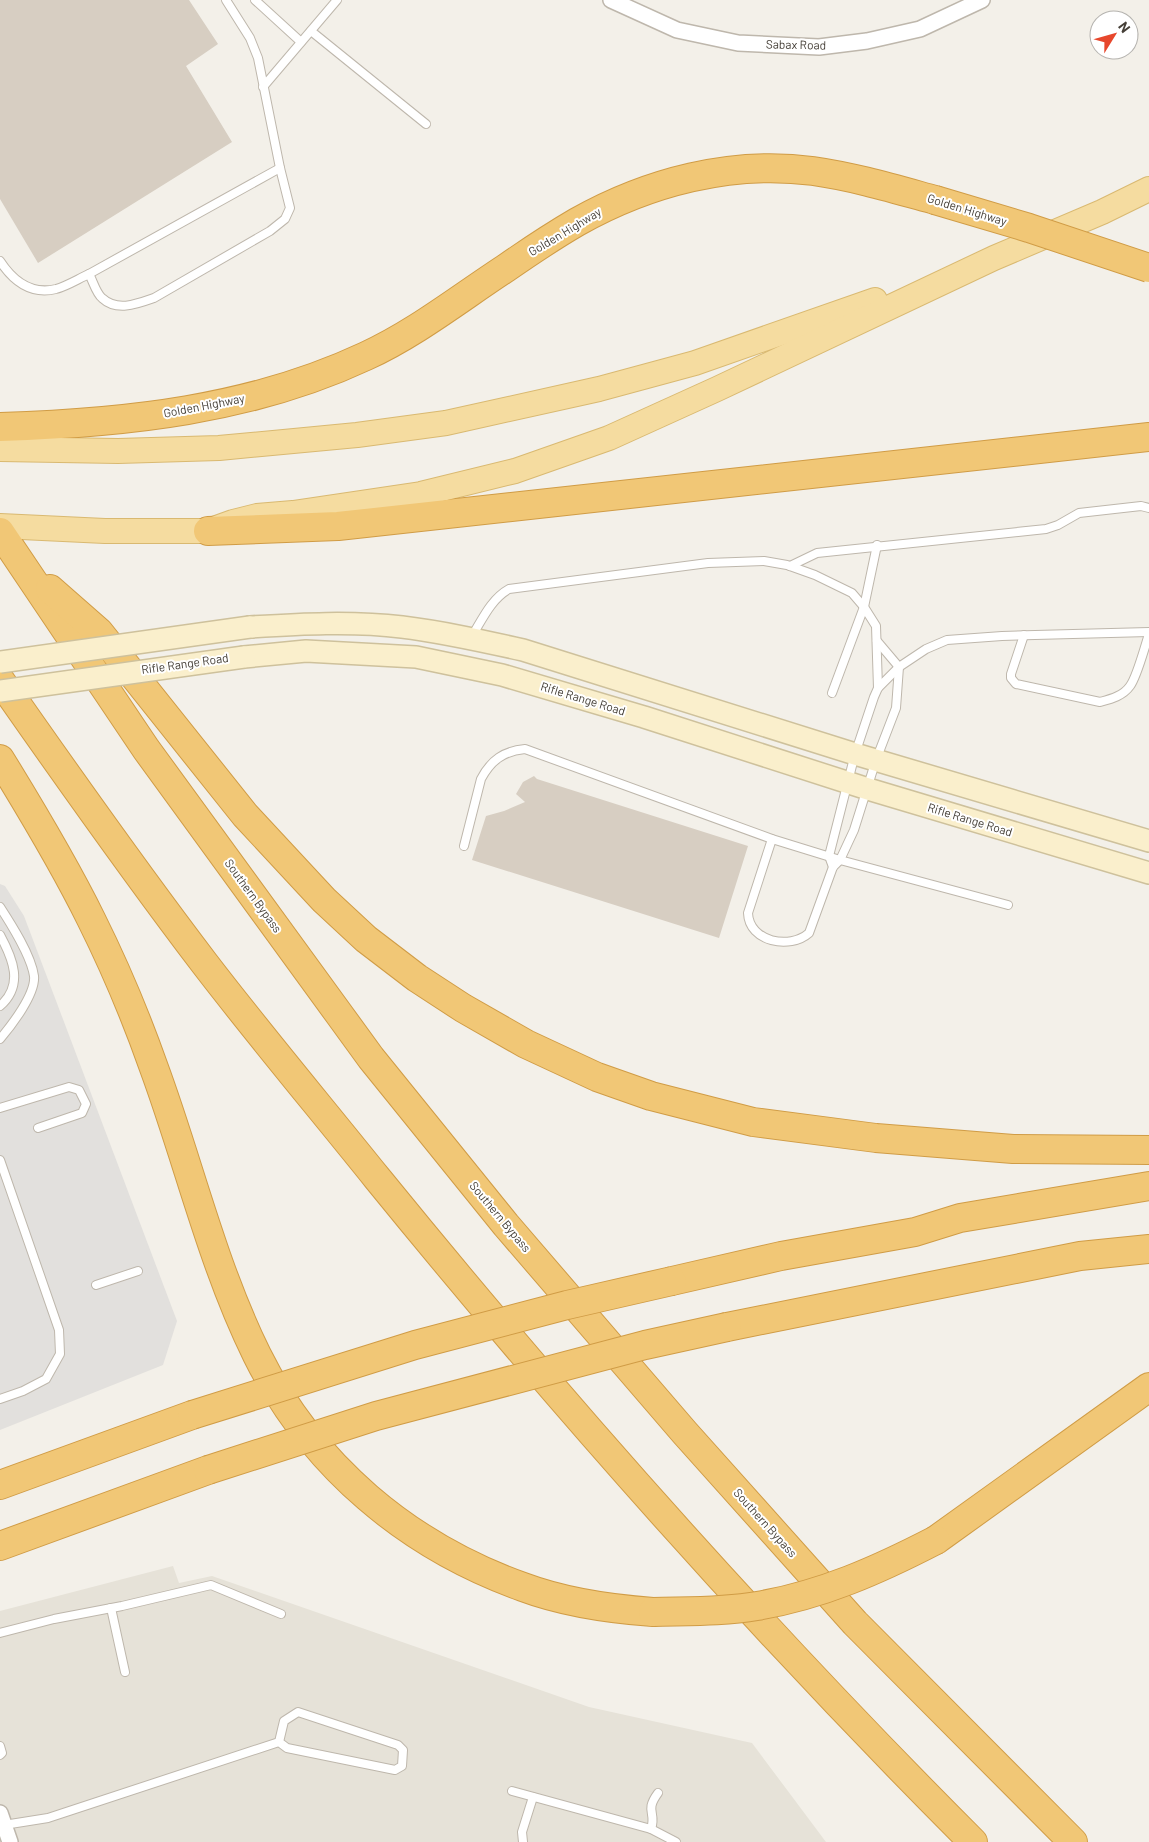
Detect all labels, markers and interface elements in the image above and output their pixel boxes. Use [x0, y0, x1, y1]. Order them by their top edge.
north arrow [1089, 10, 1139, 60]
text: N [1115, 18, 1134, 36]
street label: Sabax Road [766, 36, 826, 52]
street label: Golden Highway [926, 190, 1009, 228]
street label: Golden Highway [526, 204, 604, 258]
street label: Golden Highway [162, 390, 246, 420]
street label: Rifle Range Road [140, 650, 229, 676]
street label: Rifle Range Road [539, 678, 627, 718]
street label: Rifle Range Road [926, 799, 1014, 839]
street label: Southern Bypass [222, 856, 285, 935]
street label: Southern Bypass [467, 1178, 534, 1255]
street label: Southern Bypass [731, 1485, 800, 1560]

